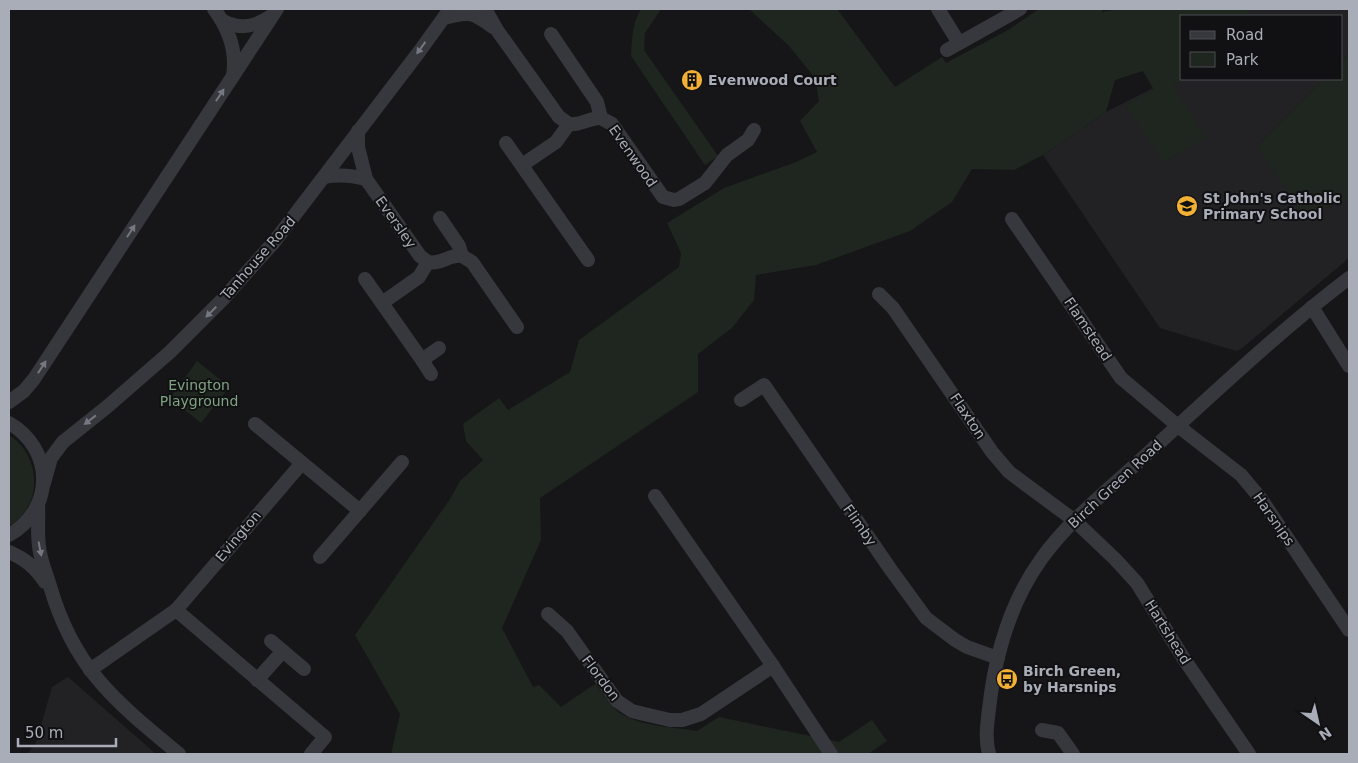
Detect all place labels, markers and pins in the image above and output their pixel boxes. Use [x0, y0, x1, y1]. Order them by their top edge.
building icon: Evenwood Court [680, 68, 704, 92]
place label: Evenwood Court [708, 72, 837, 88]
place label: St John's Catholic Primary School [1203, 190, 1341, 222]
school or university icon: St John's Catholic Primary School [1175, 194, 1199, 218]
place label: Birch Green, by Harsnips [1023, 663, 1121, 695]
bus stop icon: Birch Green, by Harsnips [995, 667, 1019, 691]

